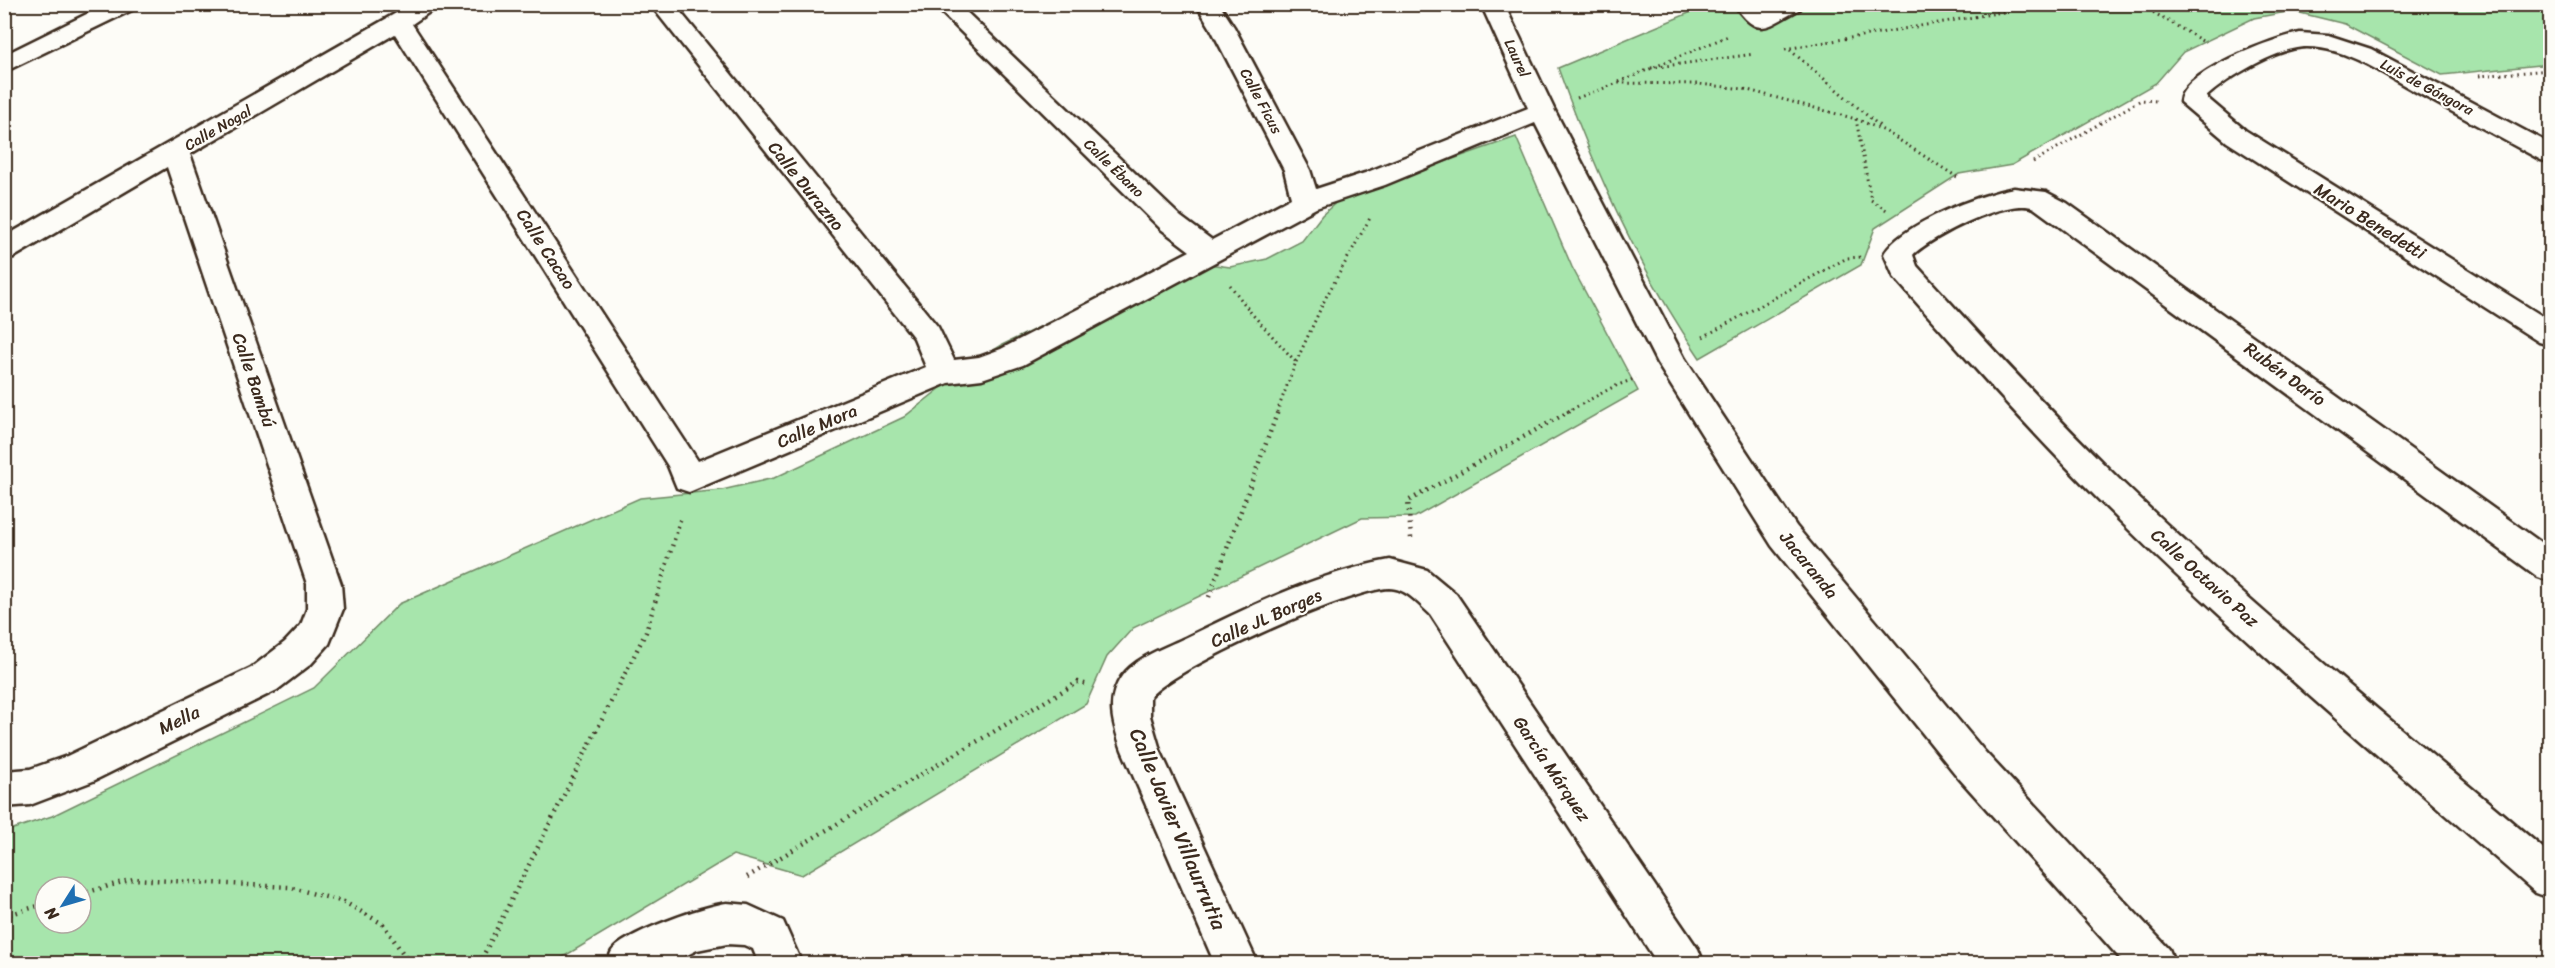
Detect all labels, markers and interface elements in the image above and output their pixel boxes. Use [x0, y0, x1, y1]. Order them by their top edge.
street label: Laurel [1497, 34, 1538, 82]
street label: Luis de Góngora [2375, 51, 2479, 123]
street label: Calle Ficus [1233, 63, 1289, 139]
street label: Calle Nogal [179, 98, 257, 158]
street label: Calle Ébano [1077, 132, 1151, 204]
street label: Calle Durazno [759, 134, 853, 238]
street label: Mario Benedetti [2307, 174, 2433, 269]
street label: Calle Cacao [508, 202, 584, 296]
street label: Calle Bambú [223, 328, 285, 432]
street label: Rubén Darío [2237, 333, 2333, 415]
street label: Calle Mora [772, 395, 862, 457]
street label: Calle Octavio Paz [2143, 520, 2267, 636]
street label: Jacaranda [1771, 523, 1847, 606]
street label: Calle JL Borges [1205, 579, 1328, 657]
street label: Mella [153, 696, 206, 744]
street label: García Márquez [1504, 709, 1600, 829]
street label: Calle Javier Villaurrutia [1118, 722, 1238, 937]
north arrow [33, 875, 93, 935]
text: N [36, 900, 67, 928]

